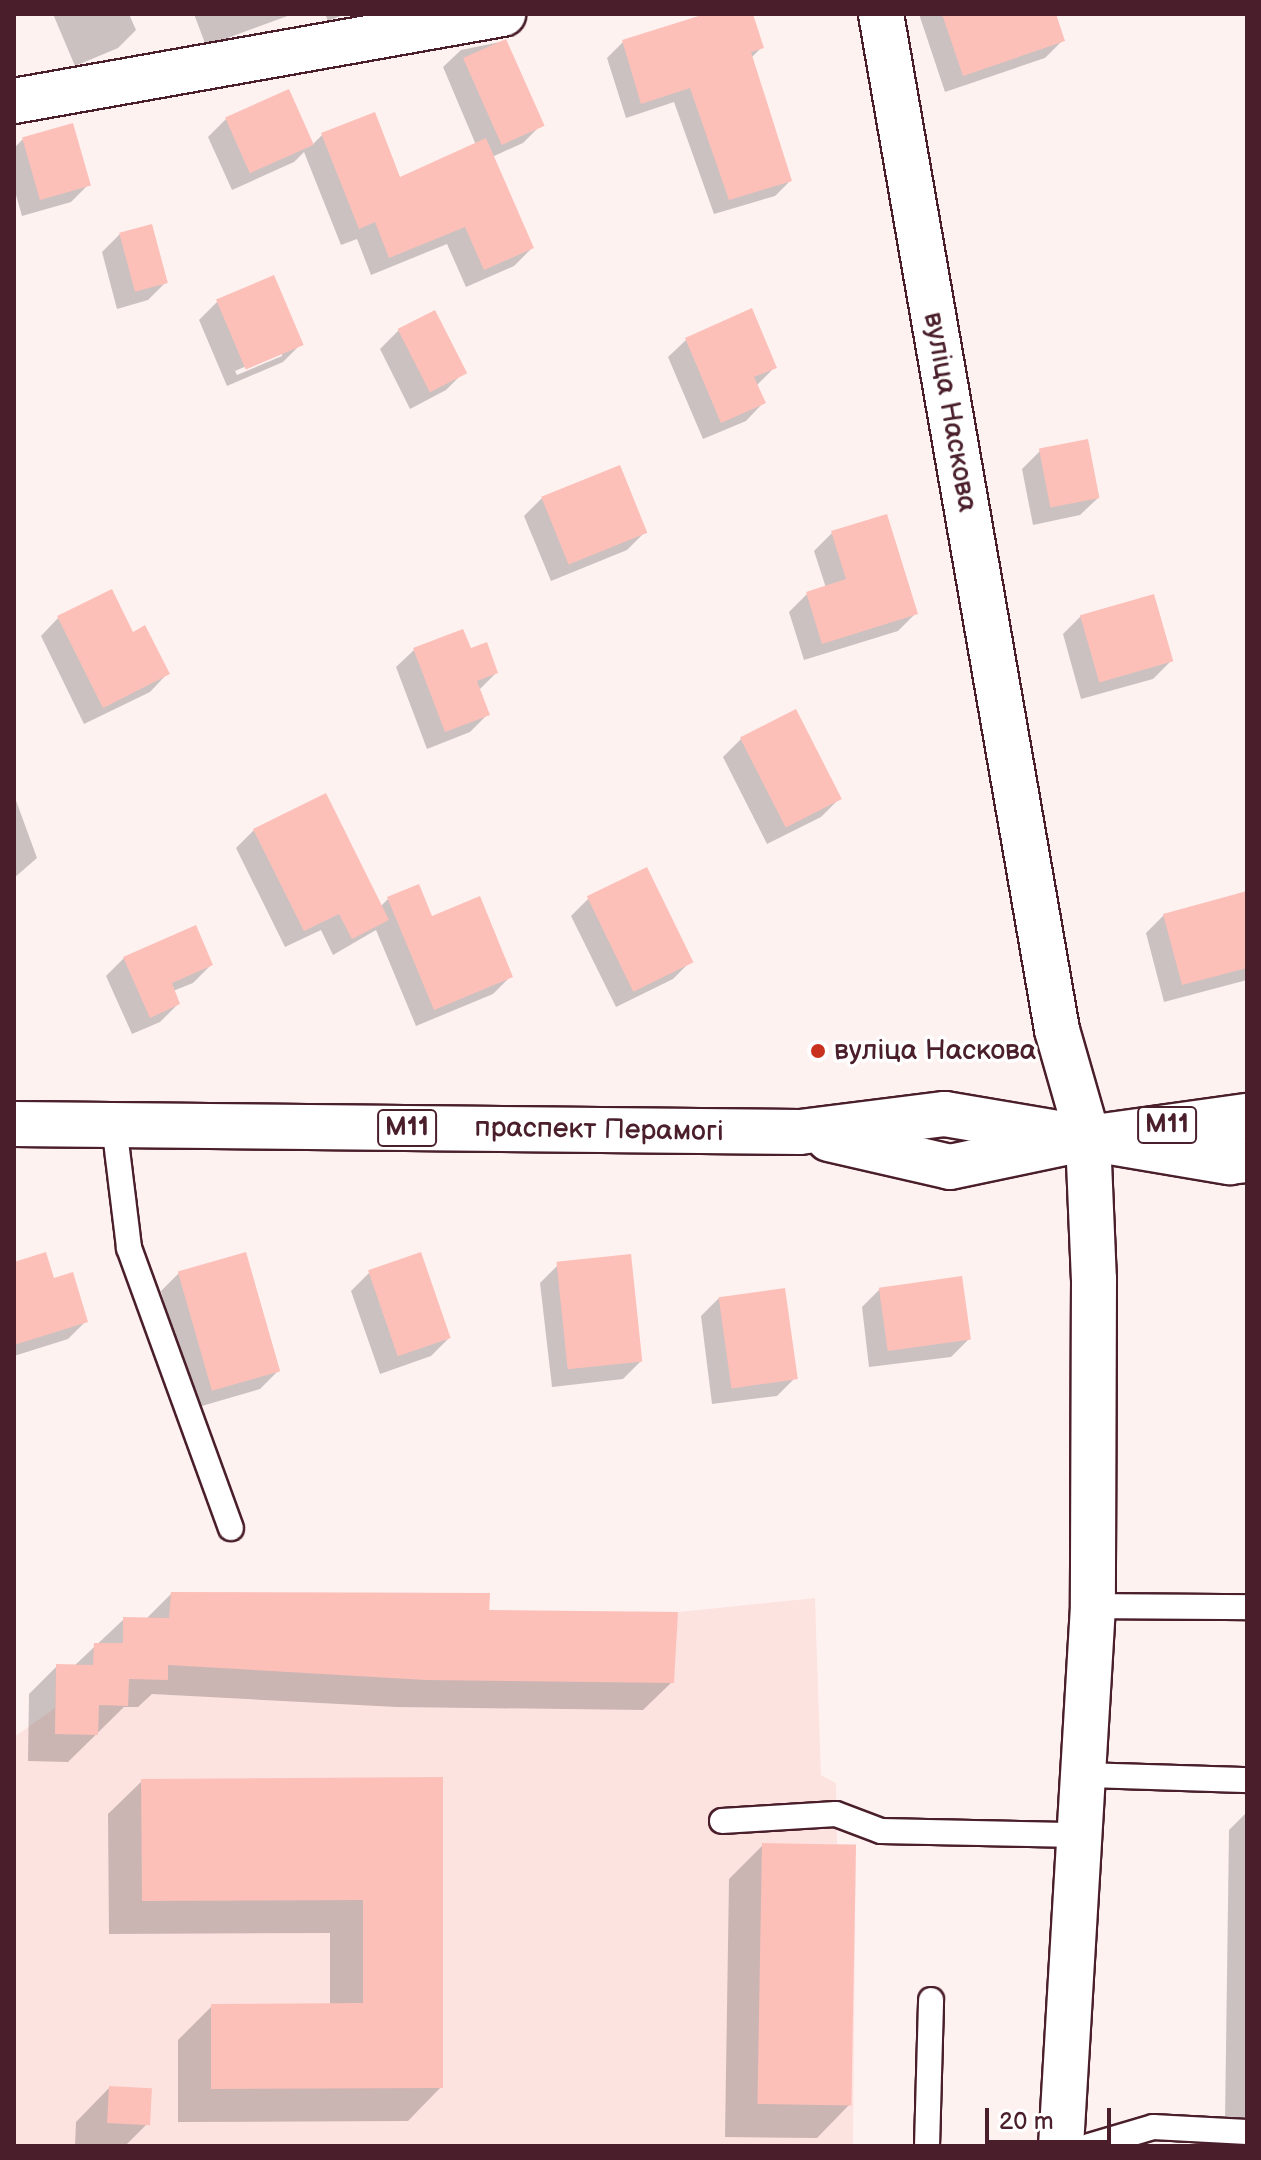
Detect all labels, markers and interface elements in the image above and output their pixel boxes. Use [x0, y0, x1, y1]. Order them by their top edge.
street label: вуліца Наскова [916, 309, 984, 515]
place label: вуліца Наскова [834, 1034, 1036, 1068]
marker: вуліца Наскова [809, 1042, 827, 1060]
road number: М11 [1137, 1103, 1197, 1147]
road number: М11 [377, 1106, 437, 1150]
street label: праспект Перамогі [474, 1111, 724, 1149]
scale bar [989, 2092, 1115, 2142]
text: 20 m [999, 2107, 1054, 2136]

